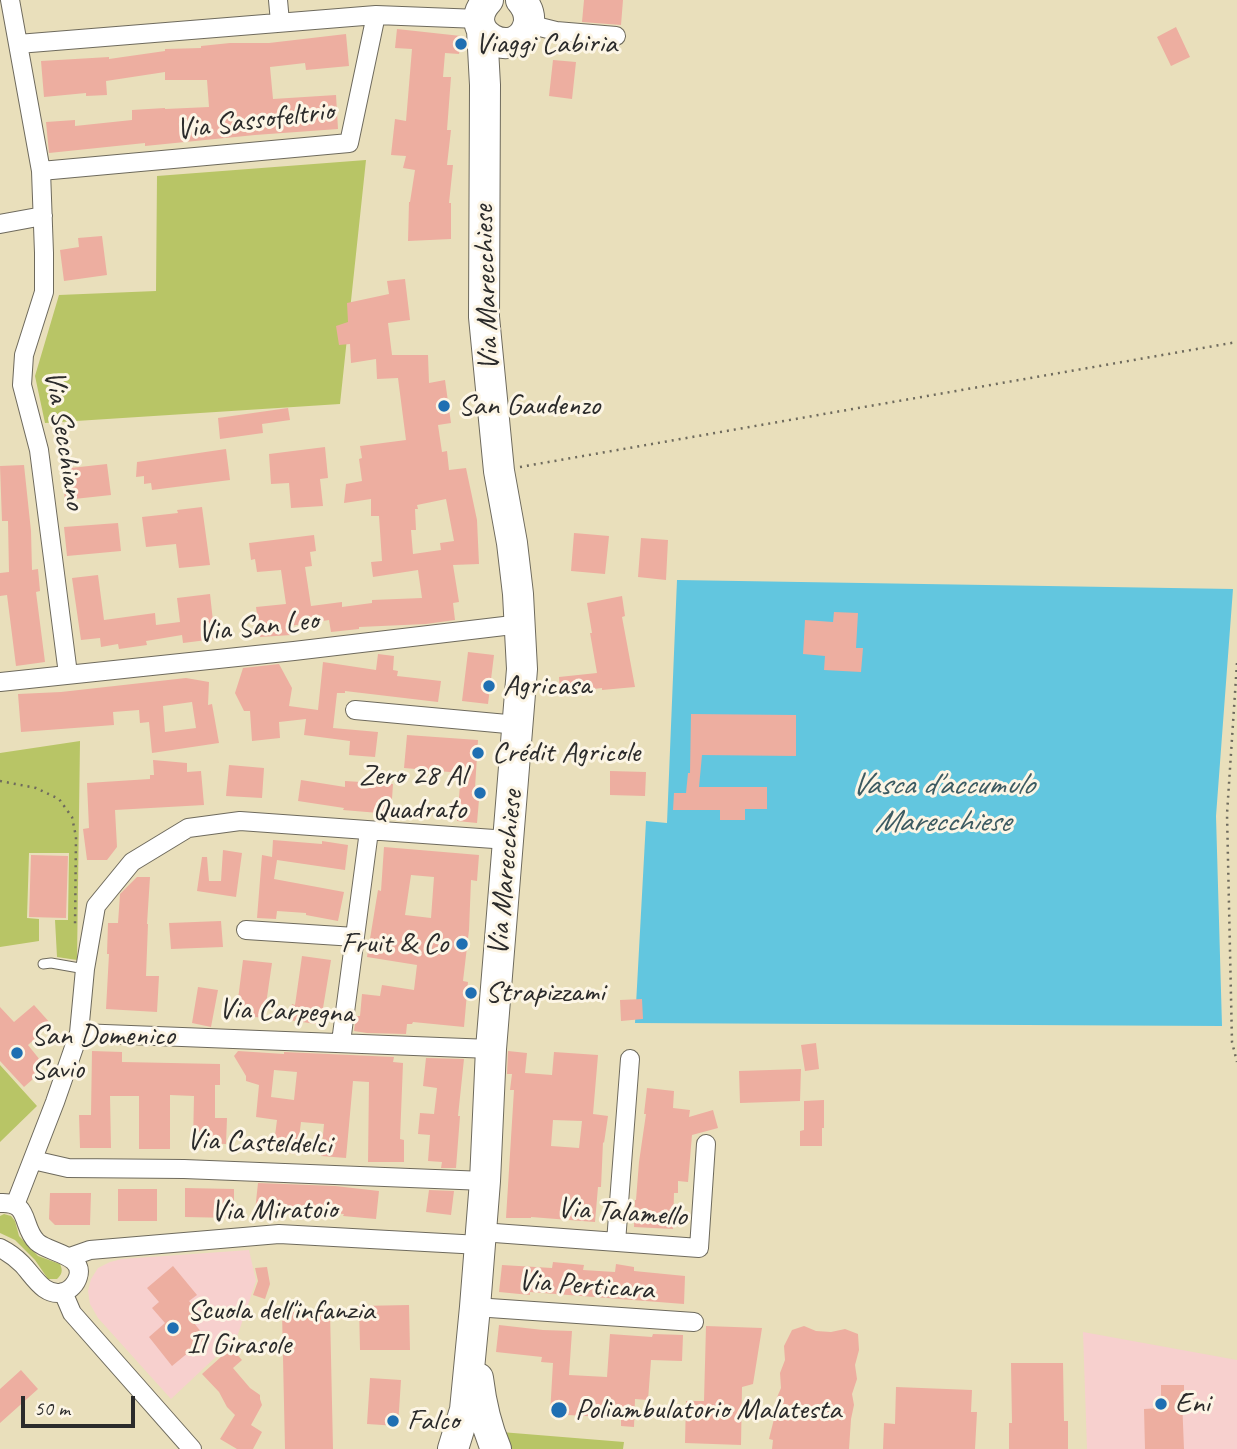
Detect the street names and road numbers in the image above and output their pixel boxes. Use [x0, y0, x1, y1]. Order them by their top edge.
street label: Via Sassofeltrio [174, 93, 336, 149]
street label: Via Marecchiese [466, 205, 508, 371]
street label: Via Secchiano [35, 368, 93, 512]
street label: Via San Leo [196, 603, 320, 651]
street label: Via Marecchiese [481, 789, 531, 957]
street label: Via Carpegna [218, 992, 354, 1032]
street label: Via Casteldelci [186, 1122, 332, 1164]
street label: Via Talamello [556, 1191, 688, 1235]
street label: Via Miratoio [210, 1192, 338, 1230]
street label: Via Perticara [517, 1263, 655, 1309]

